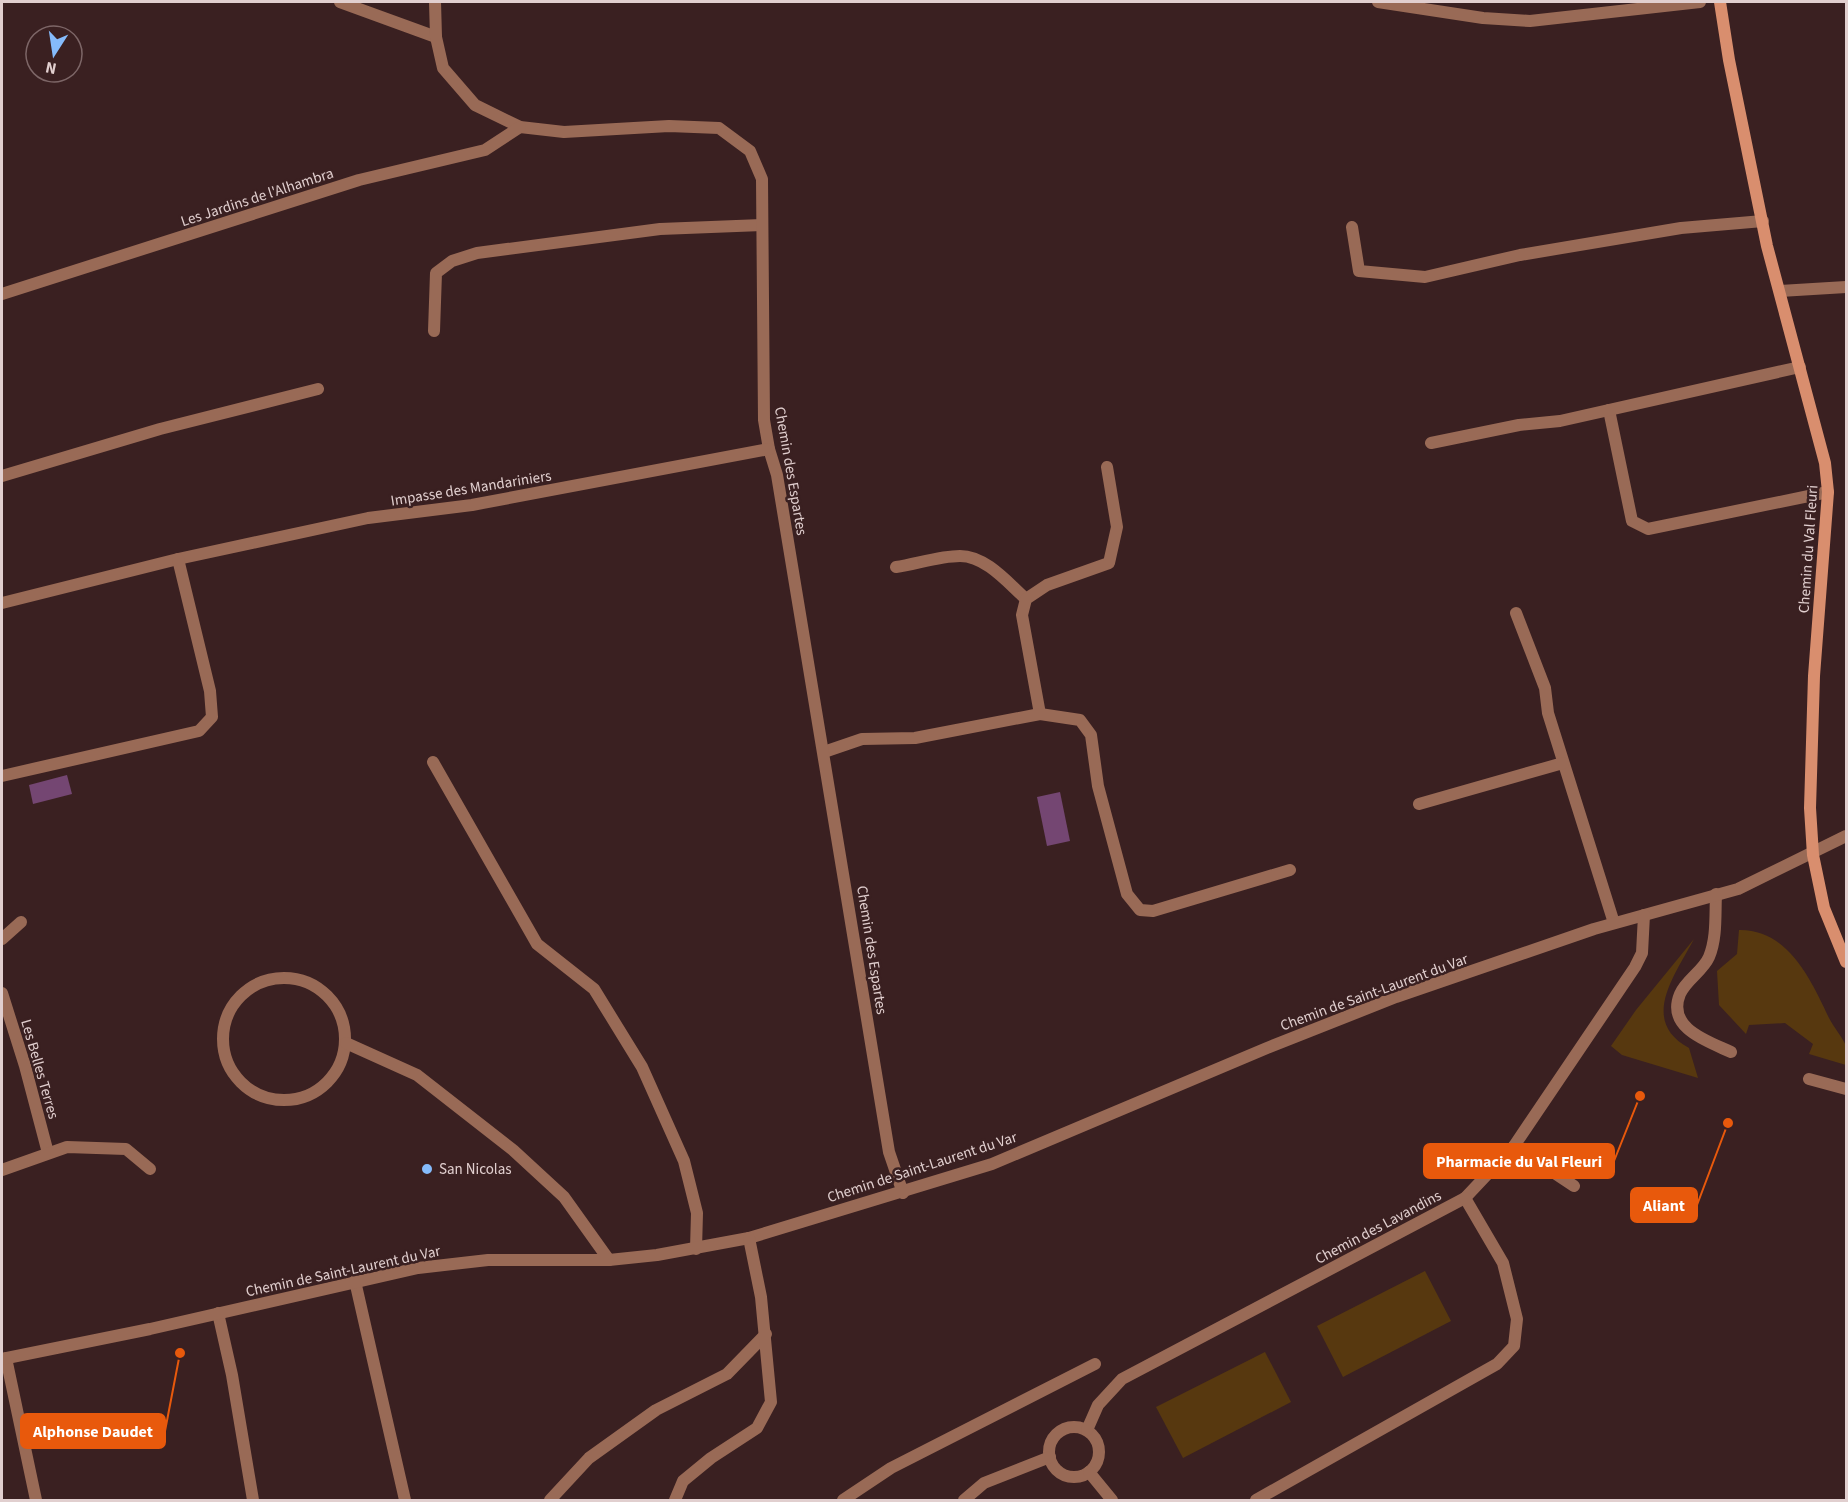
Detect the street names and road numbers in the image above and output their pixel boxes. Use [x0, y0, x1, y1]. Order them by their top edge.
street label: Les Jardins de l'Alhambra [178, 163, 336, 232]
street label: Chemin des Espartes [769, 405, 812, 537]
street label: Impasse des Mandariniers [389, 465, 553, 512]
street label: Chemin du Val Fleuri [1794, 484, 1823, 614]
street label: Chemin des Espartes [851, 884, 892, 1016]
street label: Chemin de Saint-Laurent du Var [1277, 948, 1472, 1036]
street label: Les Belles Terres [15, 1017, 64, 1122]
street label: Chemin de Saint-Laurent du Var [825, 1127, 1021, 1208]
street label: Chemin des Lavandins [1311, 1185, 1445, 1270]
street label: Chemin de Saint-Laurent du Var [244, 1240, 443, 1302]

